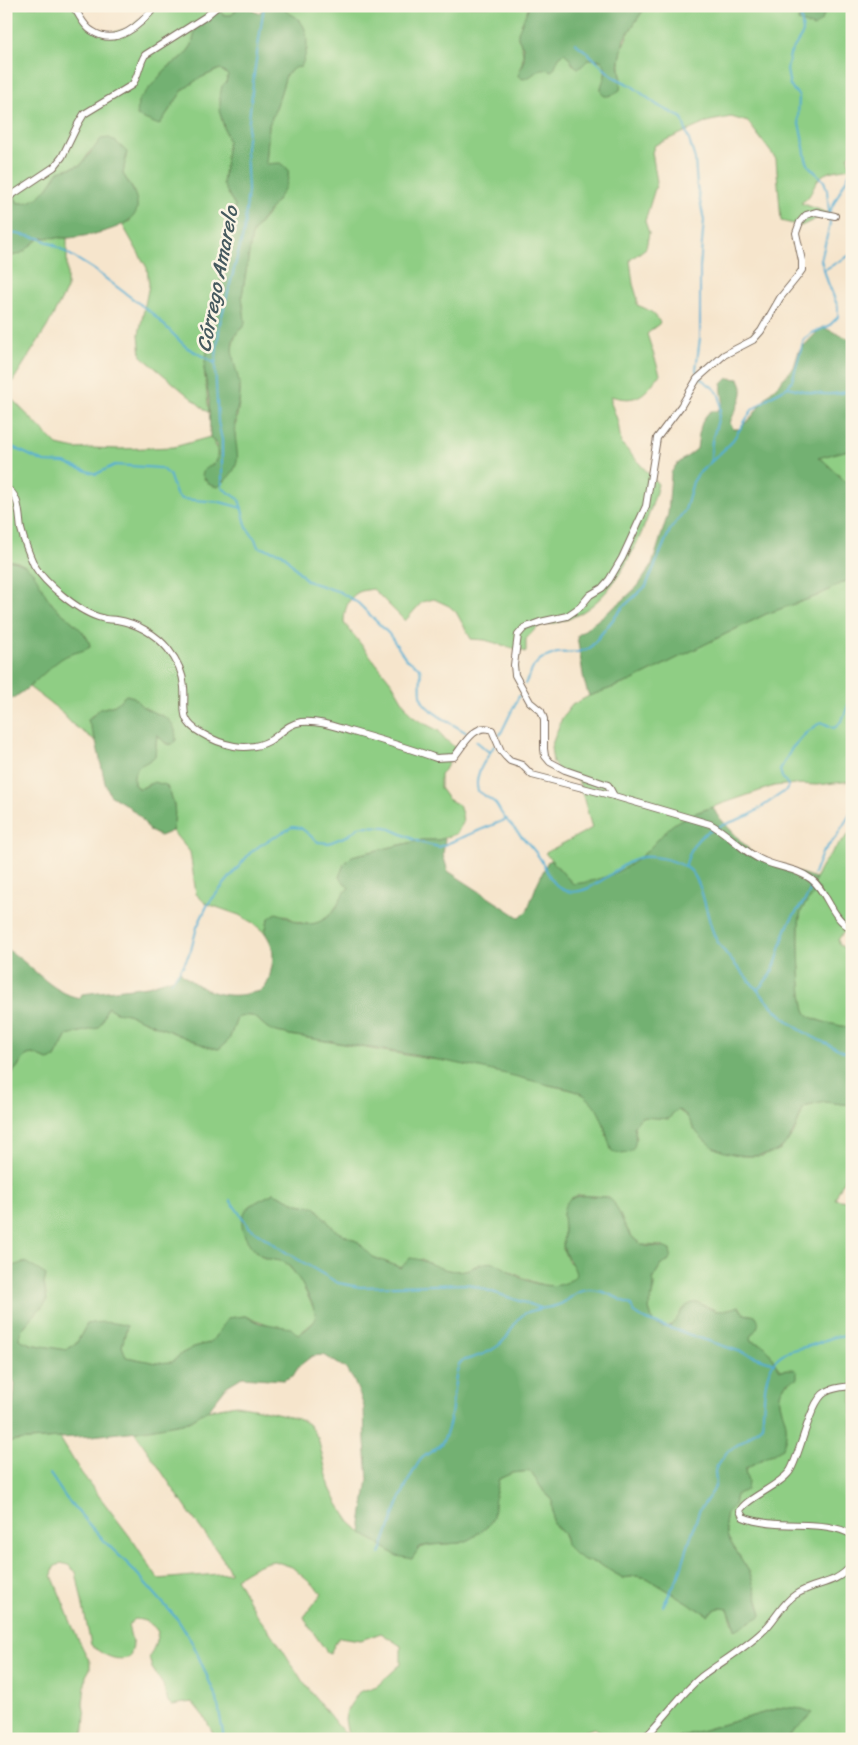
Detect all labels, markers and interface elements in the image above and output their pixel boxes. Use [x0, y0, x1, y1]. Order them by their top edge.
water label: Córrego Amarelo [186, 201, 249, 355]

